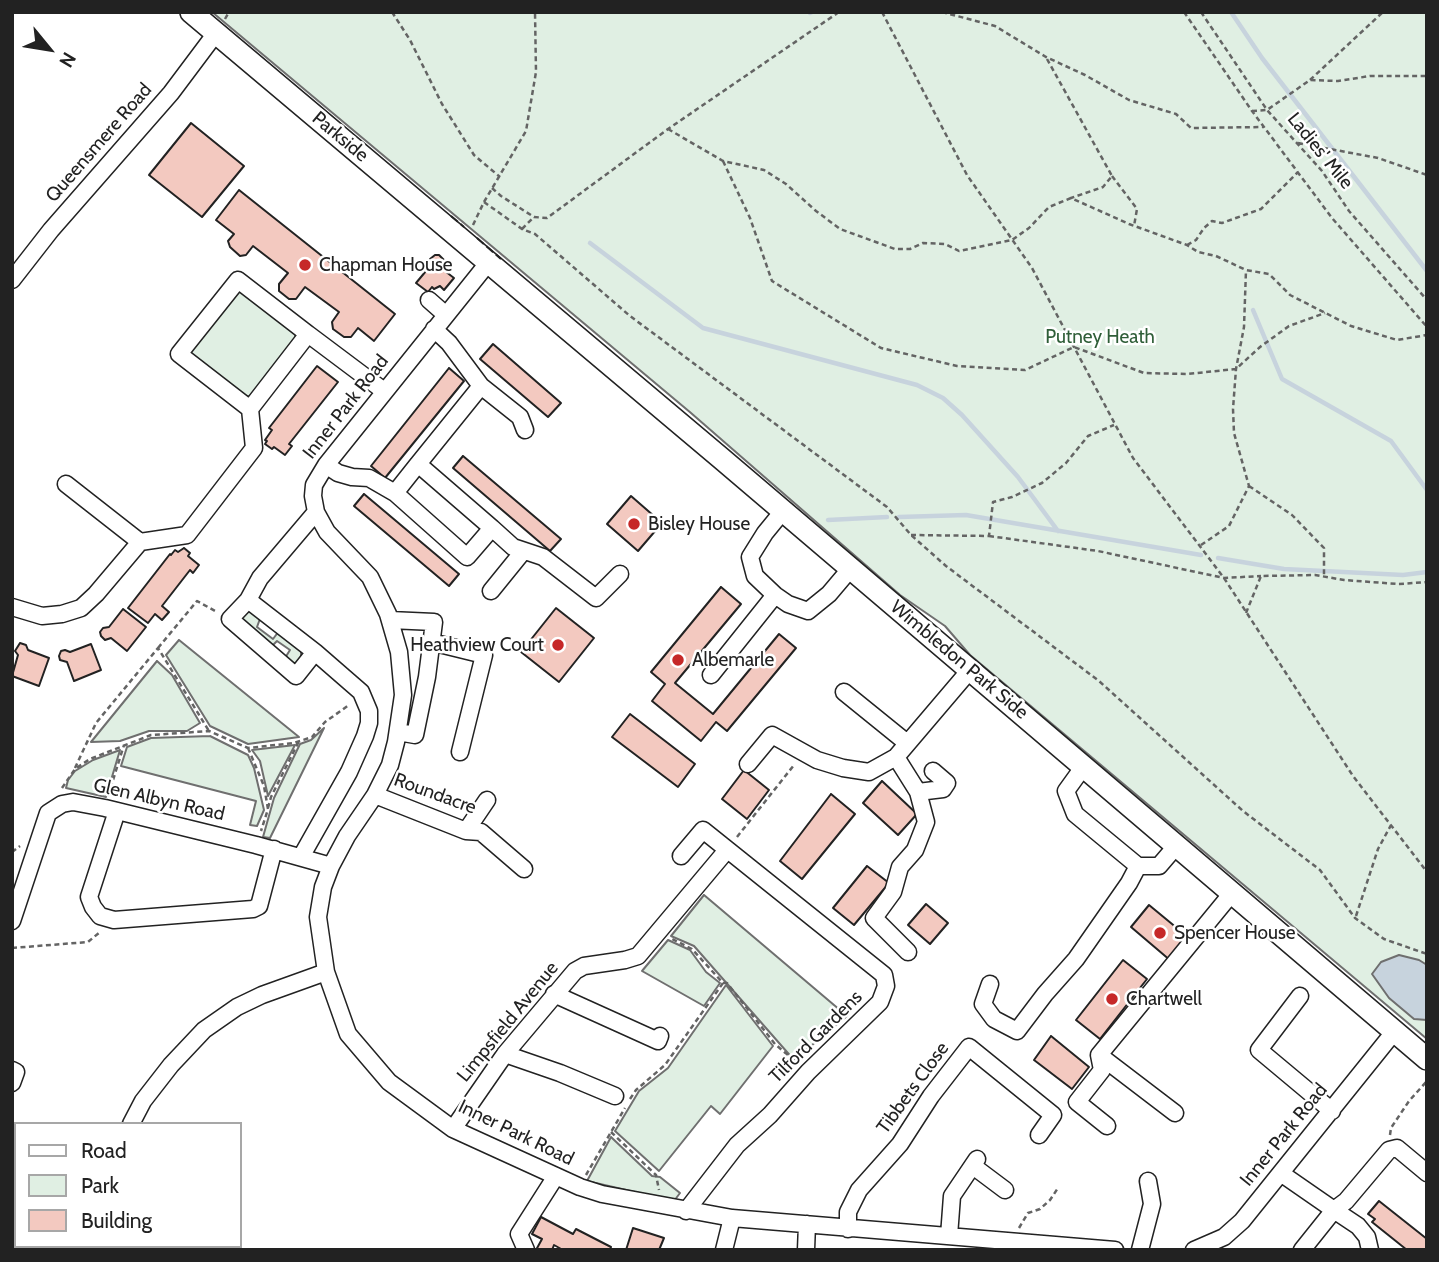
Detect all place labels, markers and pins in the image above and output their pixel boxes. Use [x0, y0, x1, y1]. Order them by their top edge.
place label: Chapman House [319, 254, 453, 276]
marker: Chapman House [297, 257, 313, 273]
place label: Bisley House [648, 513, 750, 535]
marker: Bisley House [626, 516, 642, 532]
place label: Heathview Court [410, 634, 544, 656]
marker: Heathview Court [550, 637, 566, 653]
place label: Albemarle [692, 649, 774, 671]
marker: Albemarle [670, 652, 686, 668]
place label: Spencer House [1174, 922, 1296, 944]
marker: Spencer House [1152, 925, 1168, 941]
place label: Chartwell [1126, 988, 1202, 1010]
marker: Chartwell [1104, 991, 1120, 1007]

